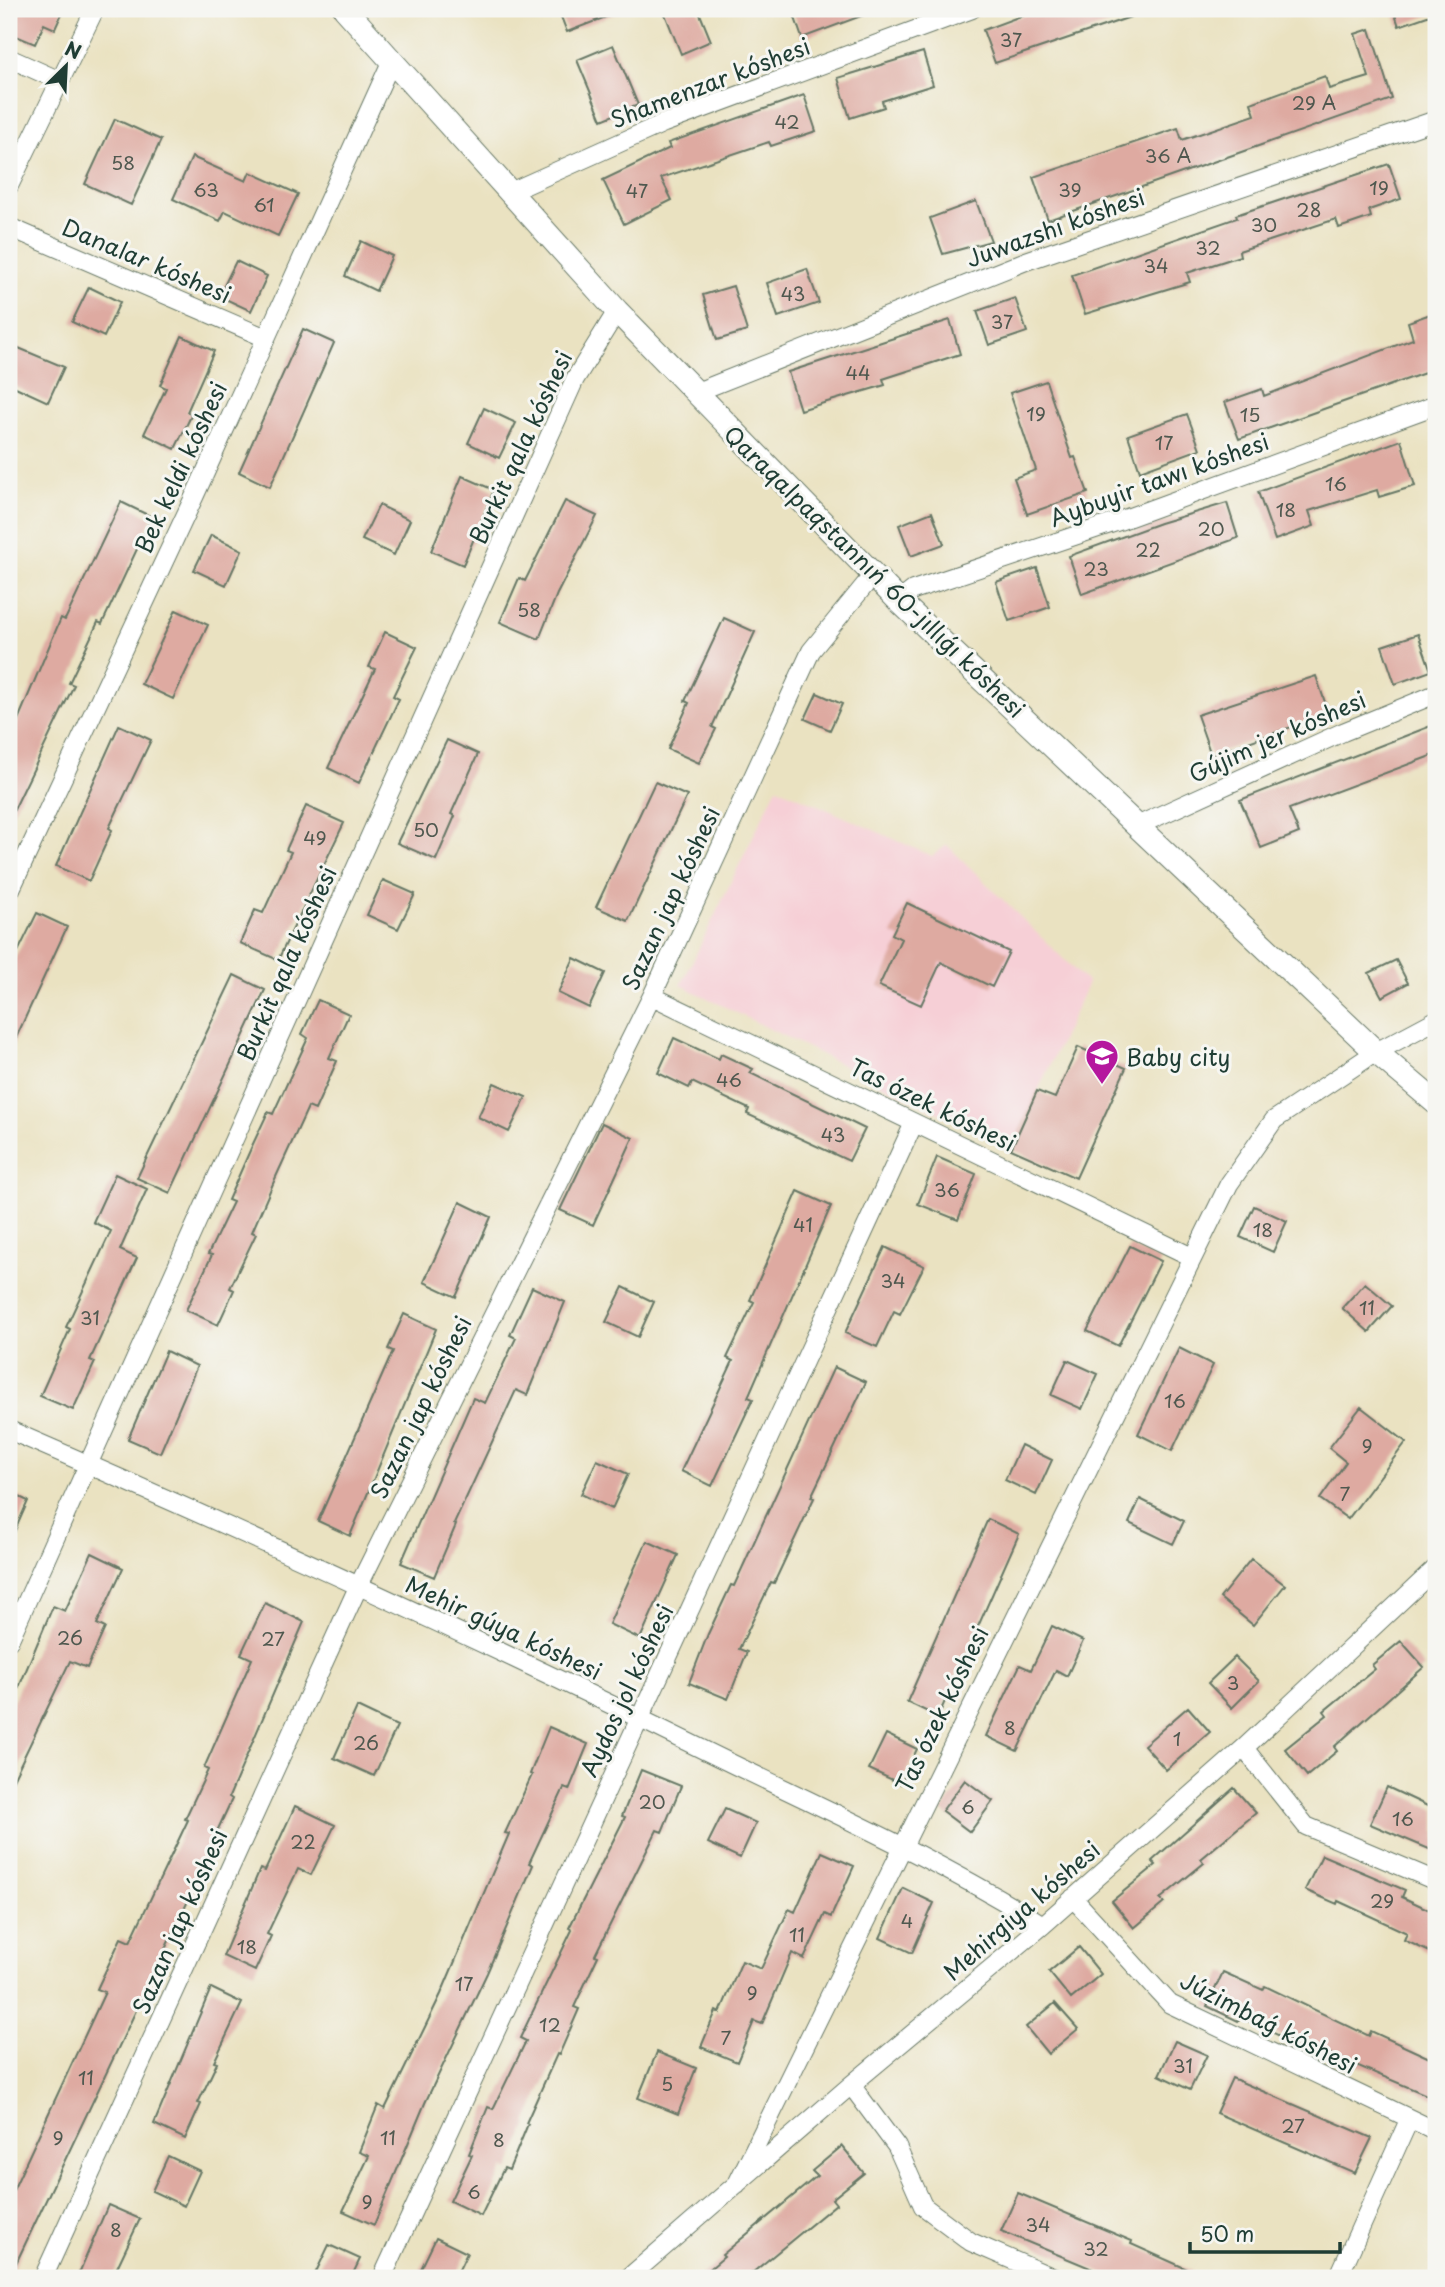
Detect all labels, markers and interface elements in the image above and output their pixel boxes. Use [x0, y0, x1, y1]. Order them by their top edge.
house number: 37 [1000, 25, 1022, 53]
street label: Shamenzar kóshesi [605, 28, 815, 136]
north arrow [32, 32, 102, 102]
text: N [61, 34, 86, 65]
house number: 29 А [1292, 88, 1336, 116]
house number: 42 [774, 107, 800, 135]
house number: 36 А [1145, 141, 1191, 169]
house number: 58 [111, 148, 135, 176]
house number: 19 [1369, 173, 1389, 201]
house number: 63 [193, 175, 219, 203]
house number: 39 [1058, 175, 1082, 203]
house number: 47 [626, 176, 648, 204]
street label: Juwazshı kóshesi [961, 178, 1149, 276]
house number: 61 [253, 190, 275, 218]
house number: 28 [1296, 195, 1322, 223]
street label: Danalar kóshesi [57, 209, 237, 311]
house number: 30 [1251, 210, 1277, 238]
house number: 32 [1195, 233, 1221, 261]
house number: 34 [1143, 251, 1169, 279]
house number: 43 [781, 279, 805, 307]
house number: 37 [991, 307, 1013, 335]
street label: Burkit qala kóshesi [460, 345, 580, 549]
house number: 44 [845, 358, 871, 386]
street label: Bek keldi kóshesi [125, 375, 235, 559]
house number: 19 [1026, 399, 1046, 427]
house number: 15 [1240, 400, 1260, 428]
street label: Qaraqalpaqstannıń 60-jıllıǵı kóshesi [716, 417, 1034, 725]
street label: Aybuyir tawı kóshesi [1044, 423, 1274, 535]
house number: 17 [1155, 428, 1173, 456]
house number: 16 [1325, 469, 1347, 497]
house number: 18 [1276, 495, 1296, 523]
house number: 20 [1197, 514, 1225, 542]
house number: 22 [1135, 535, 1161, 563]
house number: 23 [1083, 554, 1109, 582]
house number: 58 [517, 595, 541, 623]
street label: Gújim jer kóshesi [1183, 681, 1371, 791]
street label: Sazan jap kóshesi [612, 800, 728, 996]
house number: 50 [413, 815, 439, 843]
house number: 49 [303, 823, 327, 851]
street label: Burkit qala kóshesi [227, 860, 345, 1066]
school or university icon: Baby city [1083, 1037, 1121, 1086]
place label: Baby city [1126, 1039, 1230, 1074]
street label: Tas ózek kóshesi [844, 1049, 1022, 1159]
house number: 46 [716, 1065, 742, 1093]
house number: 43 [821, 1120, 845, 1148]
house number: 36 [934, 1175, 960, 1203]
house number: 41 [793, 1210, 813, 1238]
house number: 18 [1253, 1215, 1273, 1243]
house number: 34 [880, 1266, 906, 1294]
house number: 11 [1359, 1293, 1375, 1321]
house number: 31 [80, 1303, 100, 1331]
street label: Sazan jap kóshesi [361, 1310, 479, 1504]
house number: 16 [1164, 1386, 1186, 1414]
house number: 9 [1361, 1431, 1373, 1459]
house number: 7 [1340, 1479, 1351, 1507]
street label: Mehir gúyа kóshesi [400, 1566, 608, 1688]
street label: Aydos jol kóshesi [571, 1598, 681, 1782]
street label: Tas ózek kóshesi [886, 1620, 996, 1798]
house number: 26 [57, 1623, 83, 1651]
house number: 27 [261, 1624, 285, 1652]
house number: 3 [1227, 1668, 1239, 1696]
house number: 8 [1004, 1713, 1016, 1741]
house number: 1 [1173, 1724, 1181, 1752]
house number: 26 [353, 1728, 379, 1756]
house number: 20 [638, 1787, 666, 1815]
house number: 6 [961, 1792, 975, 1820]
house number: 16 [1392, 1804, 1414, 1832]
street label: Sazan jap kóshesi [122, 1823, 236, 2019]
house number: 22 [290, 1827, 316, 1855]
street label: Mehirgiya kóshesi [935, 1832, 1107, 1988]
house number: 29 [1370, 1886, 1394, 1914]
house number: 4 [901, 1906, 913, 1934]
house number: 11 [789, 1920, 805, 1948]
house number: 18 [237, 1932, 257, 1960]
street label: Júzimbaǵ kóshesi [1174, 1962, 1364, 2082]
house number: 17 [455, 1969, 473, 1997]
house number: 9 [746, 1978, 758, 2006]
house number: 12 [539, 2010, 561, 2038]
house number: 7 [721, 2023, 732, 2051]
house number: 31 [1173, 2051, 1193, 2079]
house number: 11 [78, 2063, 94, 2091]
house number: 5 [661, 2069, 673, 2097]
house number: 27 [1281, 2111, 1305, 2139]
house number: 9 [52, 2123, 64, 2151]
house number: 11 [380, 2123, 396, 2151]
house number: 8 [493, 2125, 505, 2153]
house number: 6 [467, 2177, 481, 2205]
house number: 9 [361, 2187, 373, 2215]
house number: 34 [1025, 2210, 1051, 2238]
scale bar [1190, 2210, 1340, 2254]
house number: 8 [110, 2215, 122, 2243]
text: 50 m [1200, 2217, 1254, 2249]
house number: 32 [1083, 2234, 1109, 2262]

